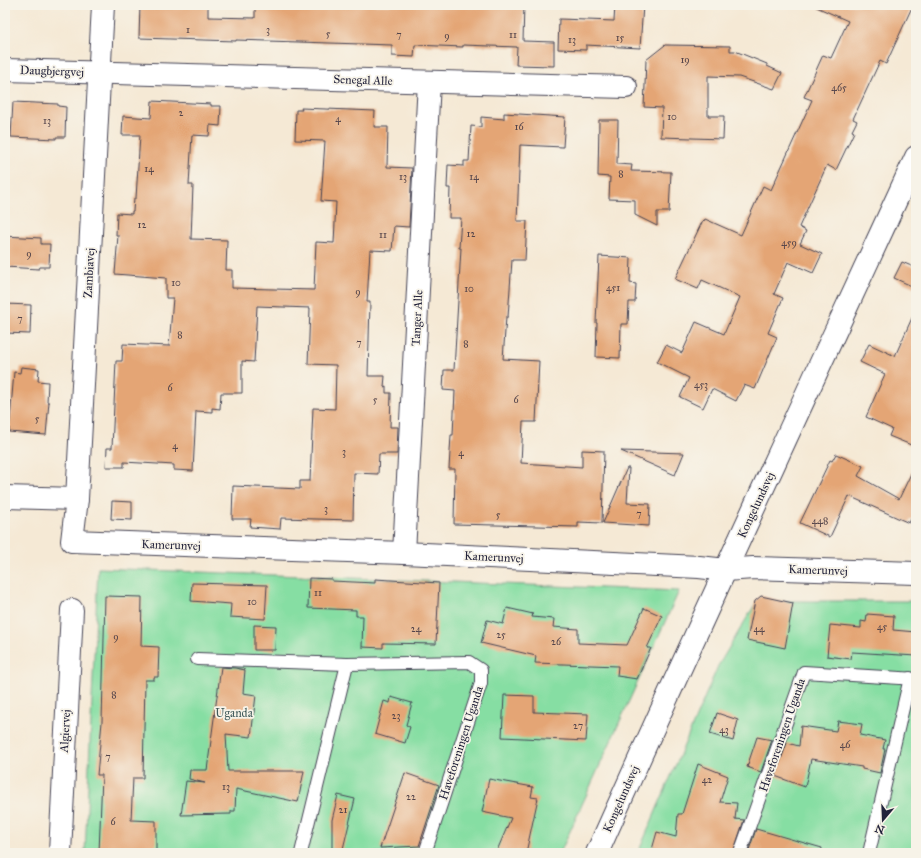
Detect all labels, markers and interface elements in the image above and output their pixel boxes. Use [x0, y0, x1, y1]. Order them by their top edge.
house number: 1 [186, 24, 190, 36]
house number: 3 [266, 24, 270, 36]
house number: 5 [326, 28, 331, 40]
house number: 7 [396, 29, 402, 41]
house number: 11 [509, 29, 517, 41]
house number: 9 [444, 30, 450, 42]
house number: 15 [616, 32, 625, 44]
house number: 13 [568, 34, 576, 46]
house number: 19 [680, 54, 690, 66]
street label: Daugbjergvej [20, 63, 84, 80]
street label: Senegal Alle [333, 72, 393, 89]
house number: 465 [831, 82, 847, 94]
house number: 2 [179, 107, 184, 119]
house number: 10 [667, 111, 677, 123]
house number: 4 [335, 113, 341, 125]
house number: 13 [43, 115, 51, 127]
house number: 16 [514, 121, 524, 133]
house number: 14 [144, 163, 154, 175]
house number: 8 [618, 168, 624, 180]
house number: 13 [399, 171, 407, 183]
house number: 14 [469, 171, 479, 183]
house number: 12 [138, 219, 147, 231]
house number: 12 [467, 228, 476, 240]
house number: 11 [379, 229, 387, 241]
house number: 459 [781, 237, 797, 249]
house number: 9 [26, 248, 32, 260]
street label: Zambiavej [81, 248, 97, 298]
house number: 10 [171, 277, 181, 289]
house number: 451 [606, 282, 620, 294]
house number: 10 [464, 283, 474, 295]
house number: 9 [355, 286, 361, 298]
street label: Tanger Alle [409, 290, 426, 347]
house number: 7 [17, 313, 23, 325]
house number: 8 [177, 329, 183, 341]
house number: 7 [356, 337, 362, 349]
house number: 8 [463, 338, 469, 350]
house number: 453 [694, 379, 708, 391]
house number: 6 [167, 382, 173, 394]
house number: 5 [373, 394, 378, 406]
house number: 6 [513, 394, 519, 406]
house number: 5 [35, 413, 40, 425]
house number: 4 [172, 440, 178, 452]
house number: 3 [342, 446, 346, 458]
house number: 4 [458, 447, 464, 459]
street label: Kongelundsvej [735, 470, 778, 541]
house number: 3 [324, 503, 328, 515]
house number: 7 [636, 508, 642, 520]
house number: 5 [496, 509, 501, 521]
house number: 448 [812, 515, 828, 527]
street label: Kamerunvej [141, 537, 201, 553]
street label: Kamerunvej [464, 548, 524, 566]
street label: Kamerunvej [788, 562, 848, 578]
house number: 11 [314, 587, 322, 599]
house number: 10 [247, 596, 257, 608]
house number: 45 [877, 621, 887, 633]
house number: 24 [411, 623, 422, 635]
house number: 44 [753, 623, 765, 635]
house number: 25 [496, 629, 506, 641]
house number: 9 [113, 631, 119, 643]
house number: 26 [551, 636, 562, 648]
street label: Haveforeningen Uganda [756, 676, 809, 794]
street label: Haveforeningen Uganda [436, 683, 487, 802]
house number: 8 [111, 689, 117, 701]
park label: Uganda [215, 706, 254, 721]
street label: Algiervej [57, 709, 74, 754]
house number: 23 [392, 710, 400, 722]
house number: 27 [573, 720, 583, 732]
house number: 43 [719, 724, 729, 736]
house number: 46 [840, 739, 851, 751]
house number: 7 [105, 751, 111, 763]
street label: Kongelundsvej [600, 763, 643, 835]
house number: 42 [702, 774, 712, 786]
house number: 13 [222, 781, 230, 793]
house number: 22 [406, 791, 416, 803]
north arrow [863, 800, 903, 840]
house number: 21 [339, 804, 347, 816]
house number: 6 [110, 816, 116, 828]
text: N [873, 821, 886, 837]

